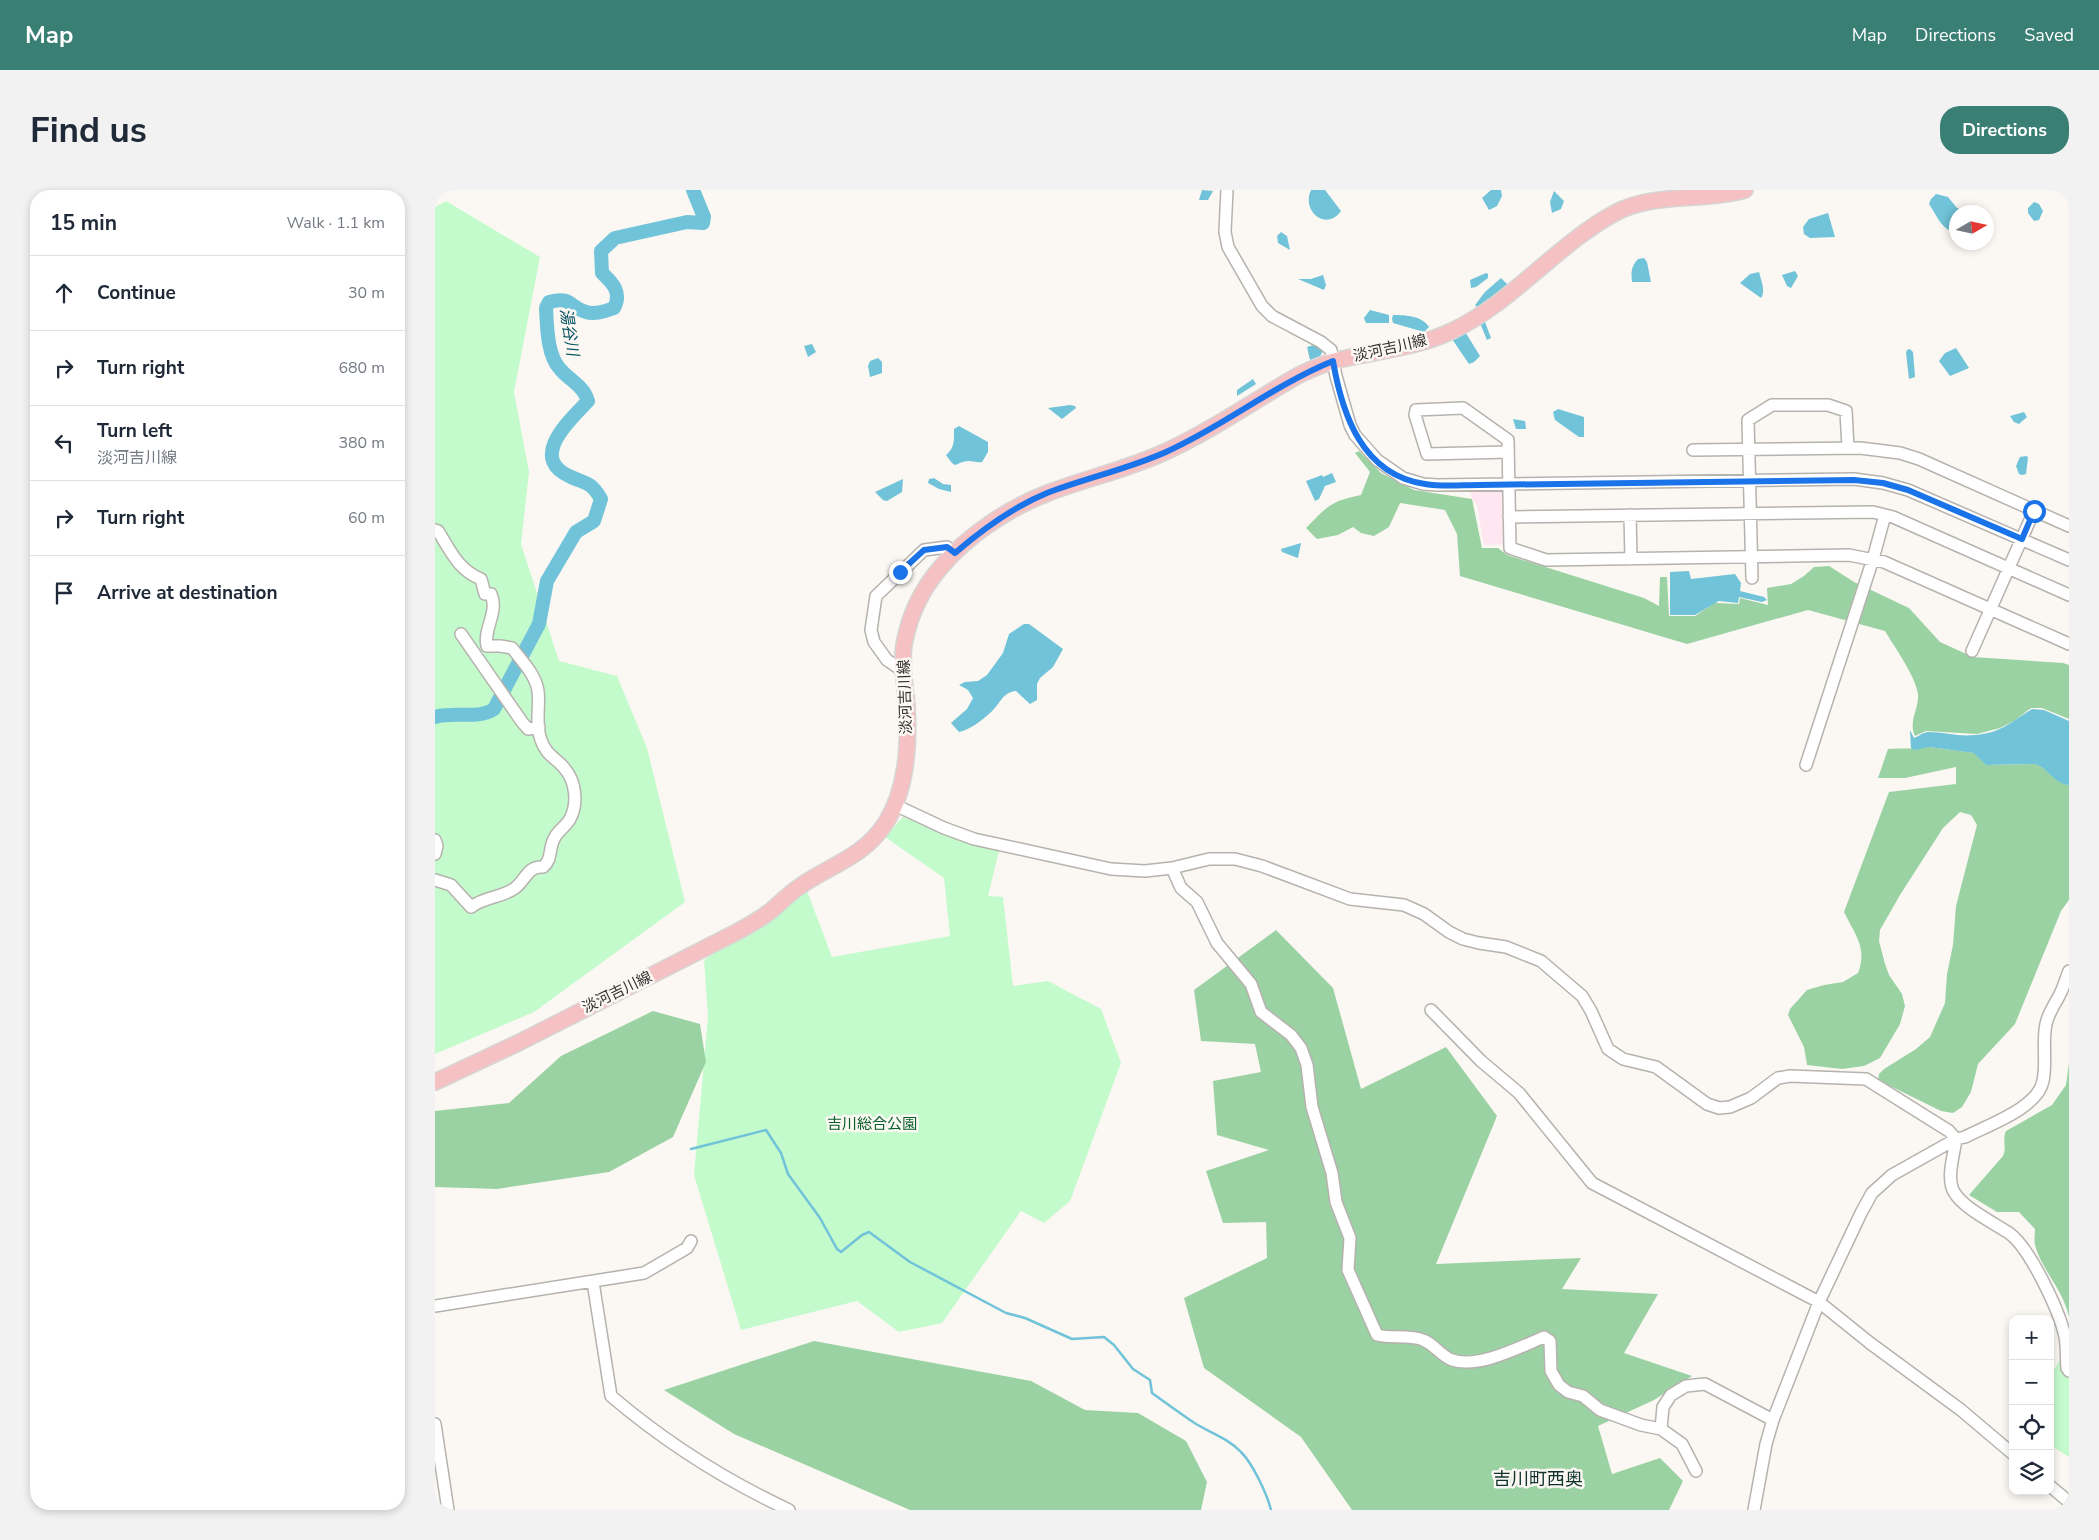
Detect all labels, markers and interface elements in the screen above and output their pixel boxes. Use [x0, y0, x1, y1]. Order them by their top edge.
text: Map [25, 19, 73, 51]
text: Map [1852, 23, 1887, 47]
text: Directions [1915, 23, 1996, 47]
text: Saved [2024, 23, 2074, 47]
button: Directions [1940, 106, 2069, 154]
text: Find us [30, 107, 147, 154]
north arrow [1949, 205, 1994, 250]
text: 15 min [50, 209, 117, 237]
text: Walk · 1.1 km [287, 212, 385, 234]
icon: ahead [50, 279, 78, 307]
text: Continue [97, 280, 176, 306]
text: 30 m [348, 282, 385, 304]
water label: 湯谷川 [554, 307, 584, 360]
street label: 淡河吉川線 [1351, 330, 1429, 366]
icon: right [50, 354, 78, 382]
text: Turn right [97, 355, 184, 381]
text: 680 m [338, 357, 385, 379]
text: Turn left [97, 418, 172, 444]
icon: left [50, 429, 78, 457]
text: 380 m [338, 432, 385, 454]
text: 淡河吉川線 [97, 447, 177, 469]
route start [2023, 500, 2046, 523]
icon: right [50, 504, 78, 532]
text: Turn right [97, 505, 184, 531]
text: 60 m [348, 507, 385, 529]
route end [889, 561, 912, 584]
icon: arrive [50, 579, 78, 607]
text: Arrive at destination [97, 580, 278, 606]
street label: 淡河吉川線 [894, 659, 916, 735]
street label: 淡河吉川線 [579, 967, 655, 1017]
park label: 吉川総合公園 [827, 1114, 917, 1134]
map controls [2009, 1315, 2054, 1495]
button: + [2009, 1315, 2054, 1360]
button: − [2009, 1360, 2054, 1405]
button: locate [2009, 1405, 2054, 1450]
button: layers [2009, 1450, 2054, 1495]
district label: 吉川町西奥 [1493, 1467, 1583, 1491]

